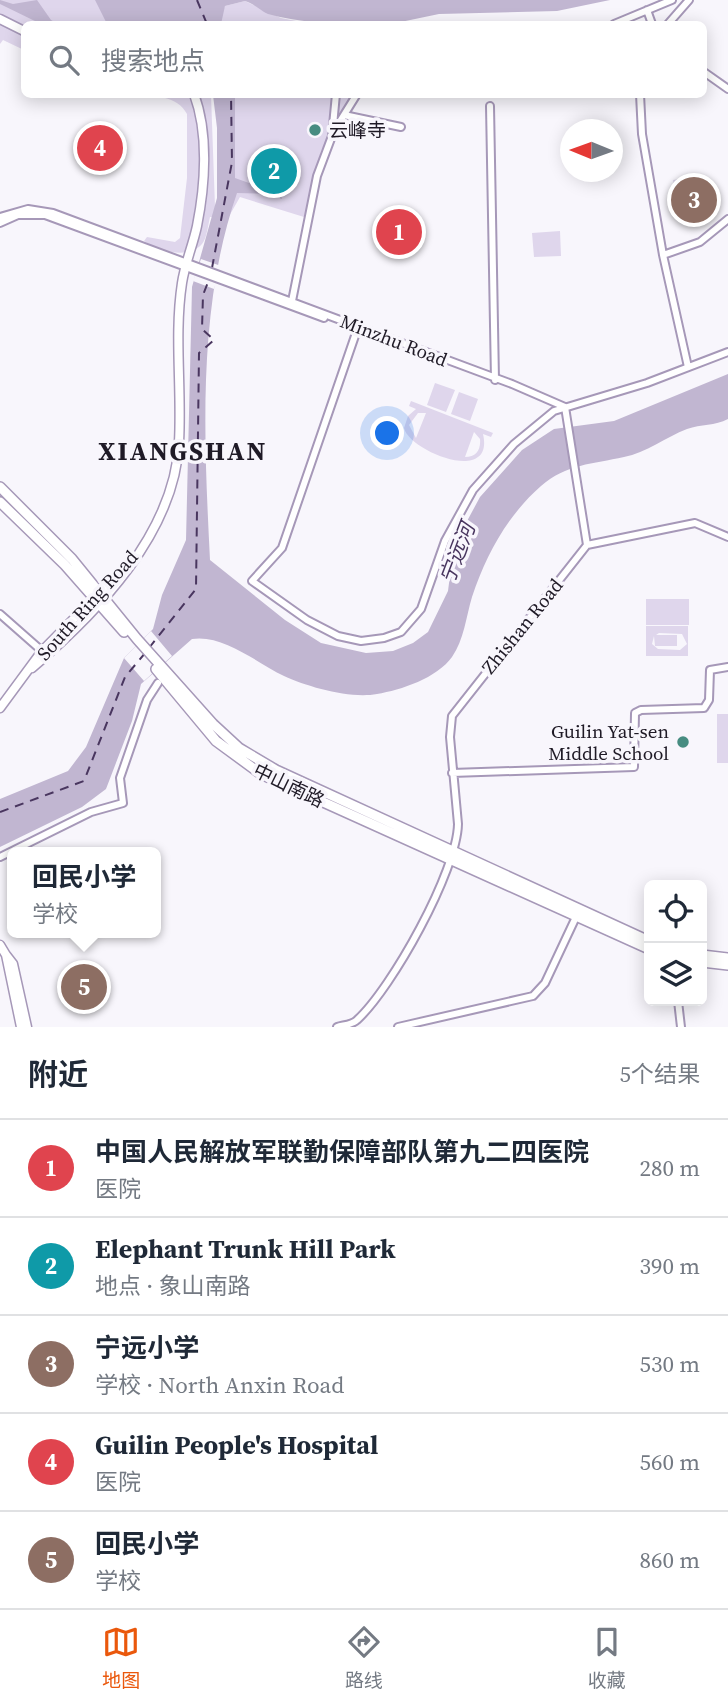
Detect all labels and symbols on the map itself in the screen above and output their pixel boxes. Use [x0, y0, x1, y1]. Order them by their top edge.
place label: 云峰寺 [329, 117, 386, 143]
north arrow [560, 119, 623, 182]
pin: 4 [77, 122, 123, 174]
marker: 云峰寺 [307, 122, 323, 138]
pin: 2 [251, 145, 297, 197]
pin: 3 [671, 174, 717, 226]
pin: 1 [376, 206, 422, 258]
street label: Minzhu Road [337, 308, 452, 372]
your location [370, 416, 404, 450]
district label: XIANGSHAN [99, 433, 267, 469]
water label: 宁远河 [432, 515, 483, 588]
street label: South Ring Road [31, 544, 144, 666]
street label: Zhishan Road [476, 573, 569, 679]
place label: Guilin Yat-sen Middle School [548, 718, 669, 766]
marker: Guilin Yat-sen Middle School [675, 734, 691, 750]
street label: 中山南路 [249, 757, 329, 813]
pin: 5 [61, 961, 107, 1013]

